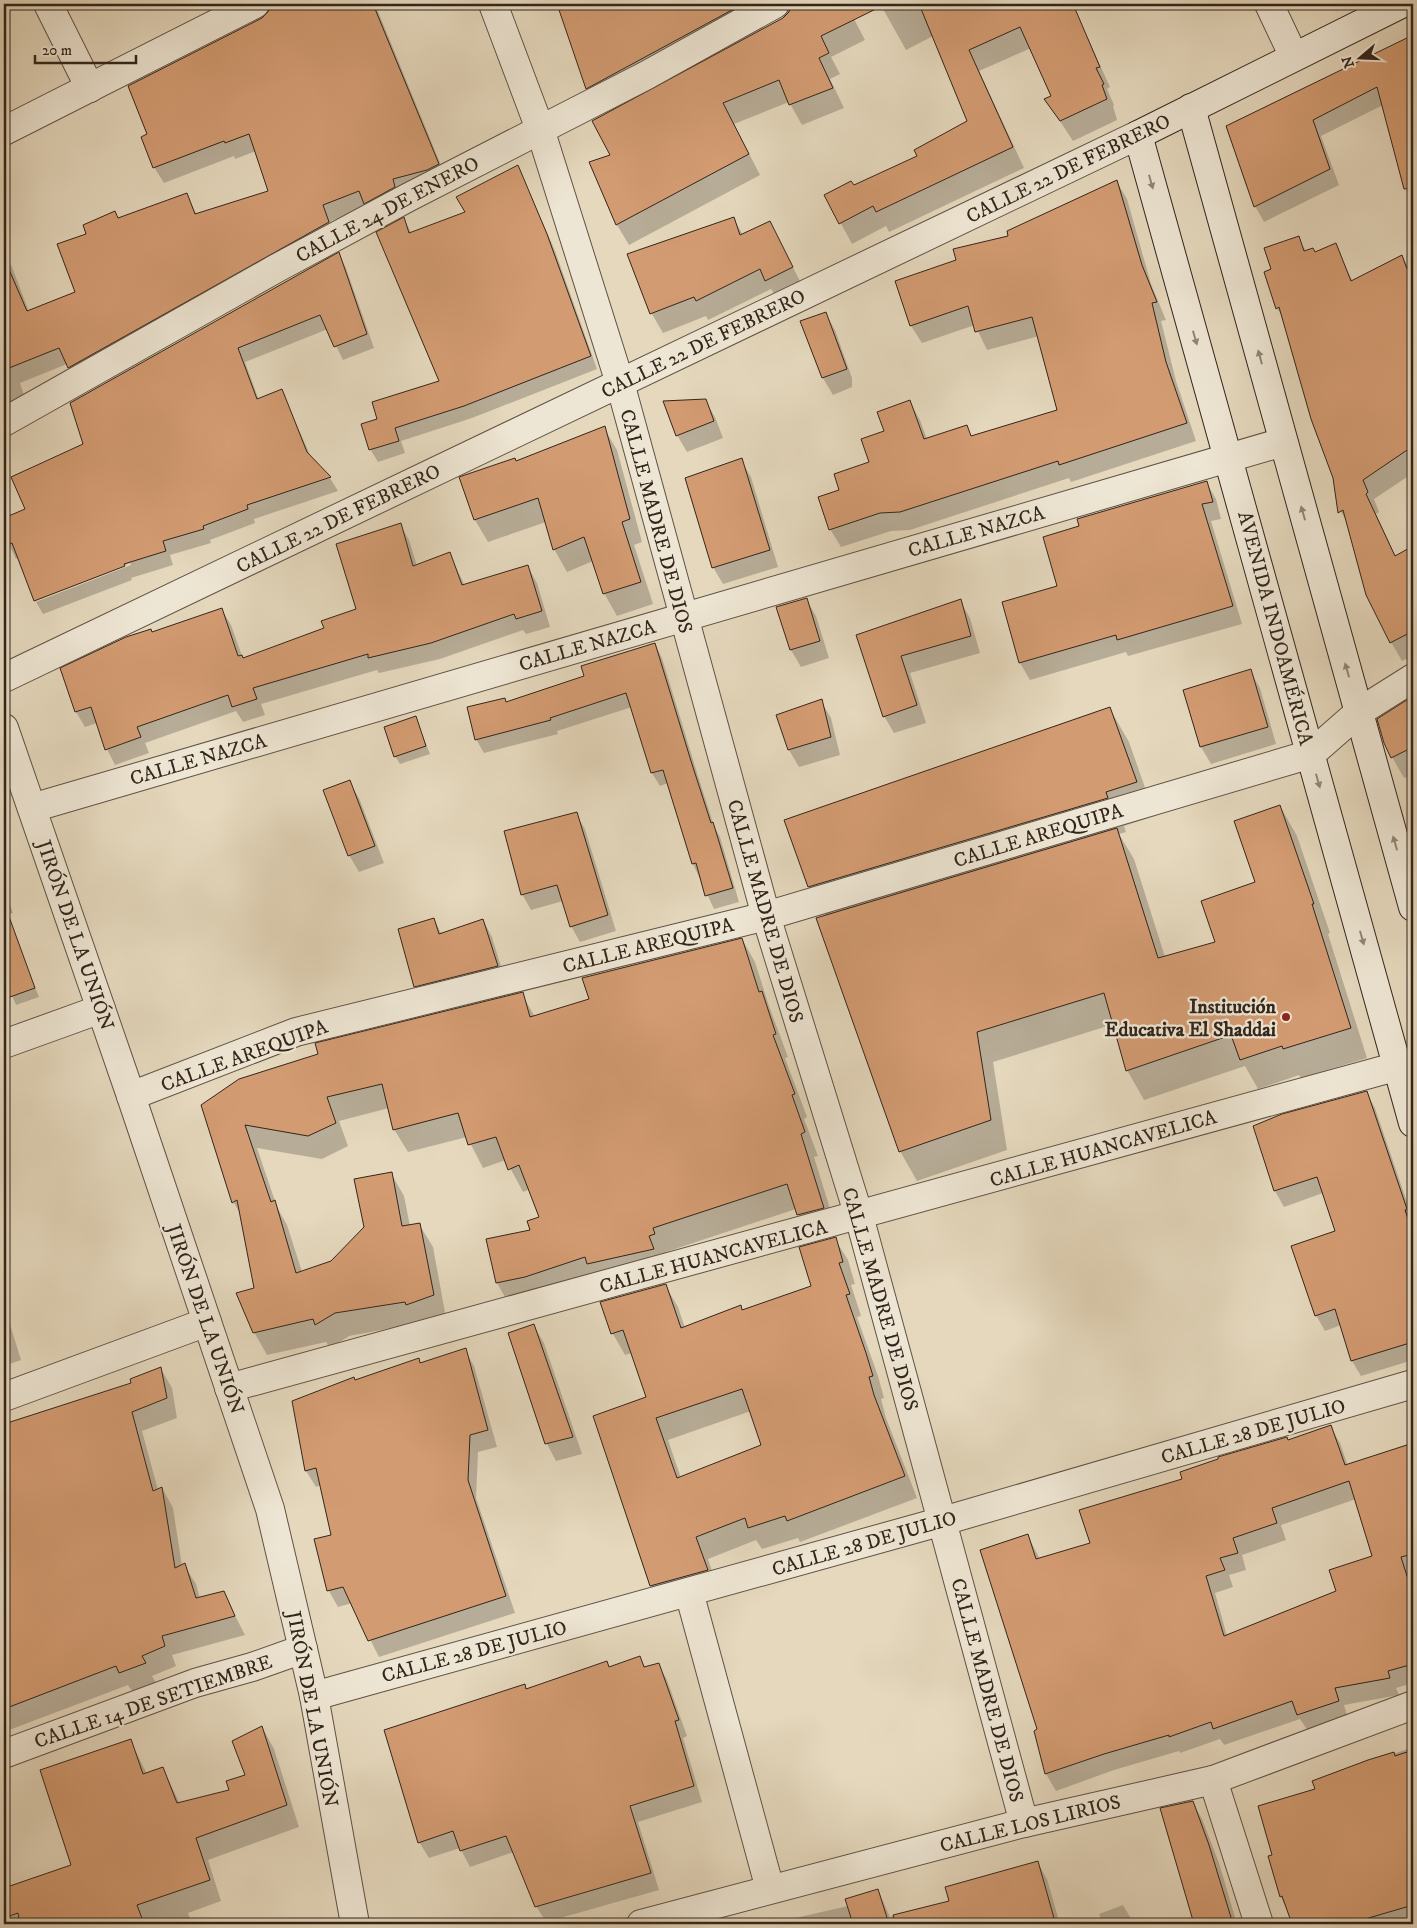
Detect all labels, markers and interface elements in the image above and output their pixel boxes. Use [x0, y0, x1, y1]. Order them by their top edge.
scale bar [35, 32, 136, 64]
north arrow [1334, 32, 1384, 82]
text: 20 m [42, 41, 72, 60]
text: N [1338, 53, 1359, 70]
street label: CALLE 22 DE FEBRERO [962, 109, 1175, 230]
street label: CALLE 24 DE ENERO [292, 151, 484, 269]
one-way arrow [1147, 174, 1155, 189]
street label: CALLE 22 DE FEBRERO [597, 284, 810, 405]
one-way arrow [1192, 331, 1200, 346]
one-way arrow [1256, 349, 1264, 364]
street label: CALLE MADRE DE DIOS [614, 406, 698, 636]
street label: CALLE 22 DE FEBRERO [232, 459, 445, 580]
street label: CALLE NAZCA [905, 501, 1048, 564]
one-way arrow [1299, 506, 1307, 521]
street label: AVENIDA INDOAMÉRICA [1231, 509, 1318, 748]
street label: CALLE NAZCA [516, 615, 659, 678]
one-way arrow [1343, 662, 1351, 678]
street label: CALLE NAZCA [127, 729, 270, 792]
one-way arrow [1315, 774, 1323, 789]
street label: CALLE MADRE DE DIOS [721, 797, 808, 1026]
street label: CALLE AREQUIPA [951, 799, 1126, 874]
street label: JIRÓN DE LA UNIÓN [30, 835, 120, 1034]
one-way arrow [1391, 836, 1399, 851]
street label: CALLE AREQUIPA [560, 913, 737, 980]
one-way arrow [1358, 930, 1366, 945]
place label: Institución Educativa El Shaddai [1104, 995, 1277, 1043]
marker: Institución Educativa El Shaddai [1280, 1011, 1292, 1023]
street label: CALLE AREQUIPA [158, 1015, 332, 1098]
street label: CALLE HUANCAVELICA [987, 1105, 1220, 1194]
street label: CALLE MADRE DE DIOS [836, 1185, 923, 1414]
street label: CALLE HUANCAVELICA [597, 1215, 830, 1300]
street label: JIRÓN DE LA UNIÓN [160, 1219, 250, 1418]
street label: CALLE 28 DE JULIO [1158, 1394, 1349, 1471]
street label: CALLE 28 DE JULIO [769, 1506, 960, 1583]
street label: CALLE MADRE DE DIOS [945, 1575, 1029, 1805]
street label: JIRÓN DE LA UNIÓN [280, 1607, 344, 1809]
street label: CALLE 28 DE JULIO [379, 1616, 570, 1689]
street label: CALLE 14 DE SETIEMBRE [31, 1650, 276, 1755]
street label: CALLE LOS LIRIOS [937, 1790, 1123, 1859]

